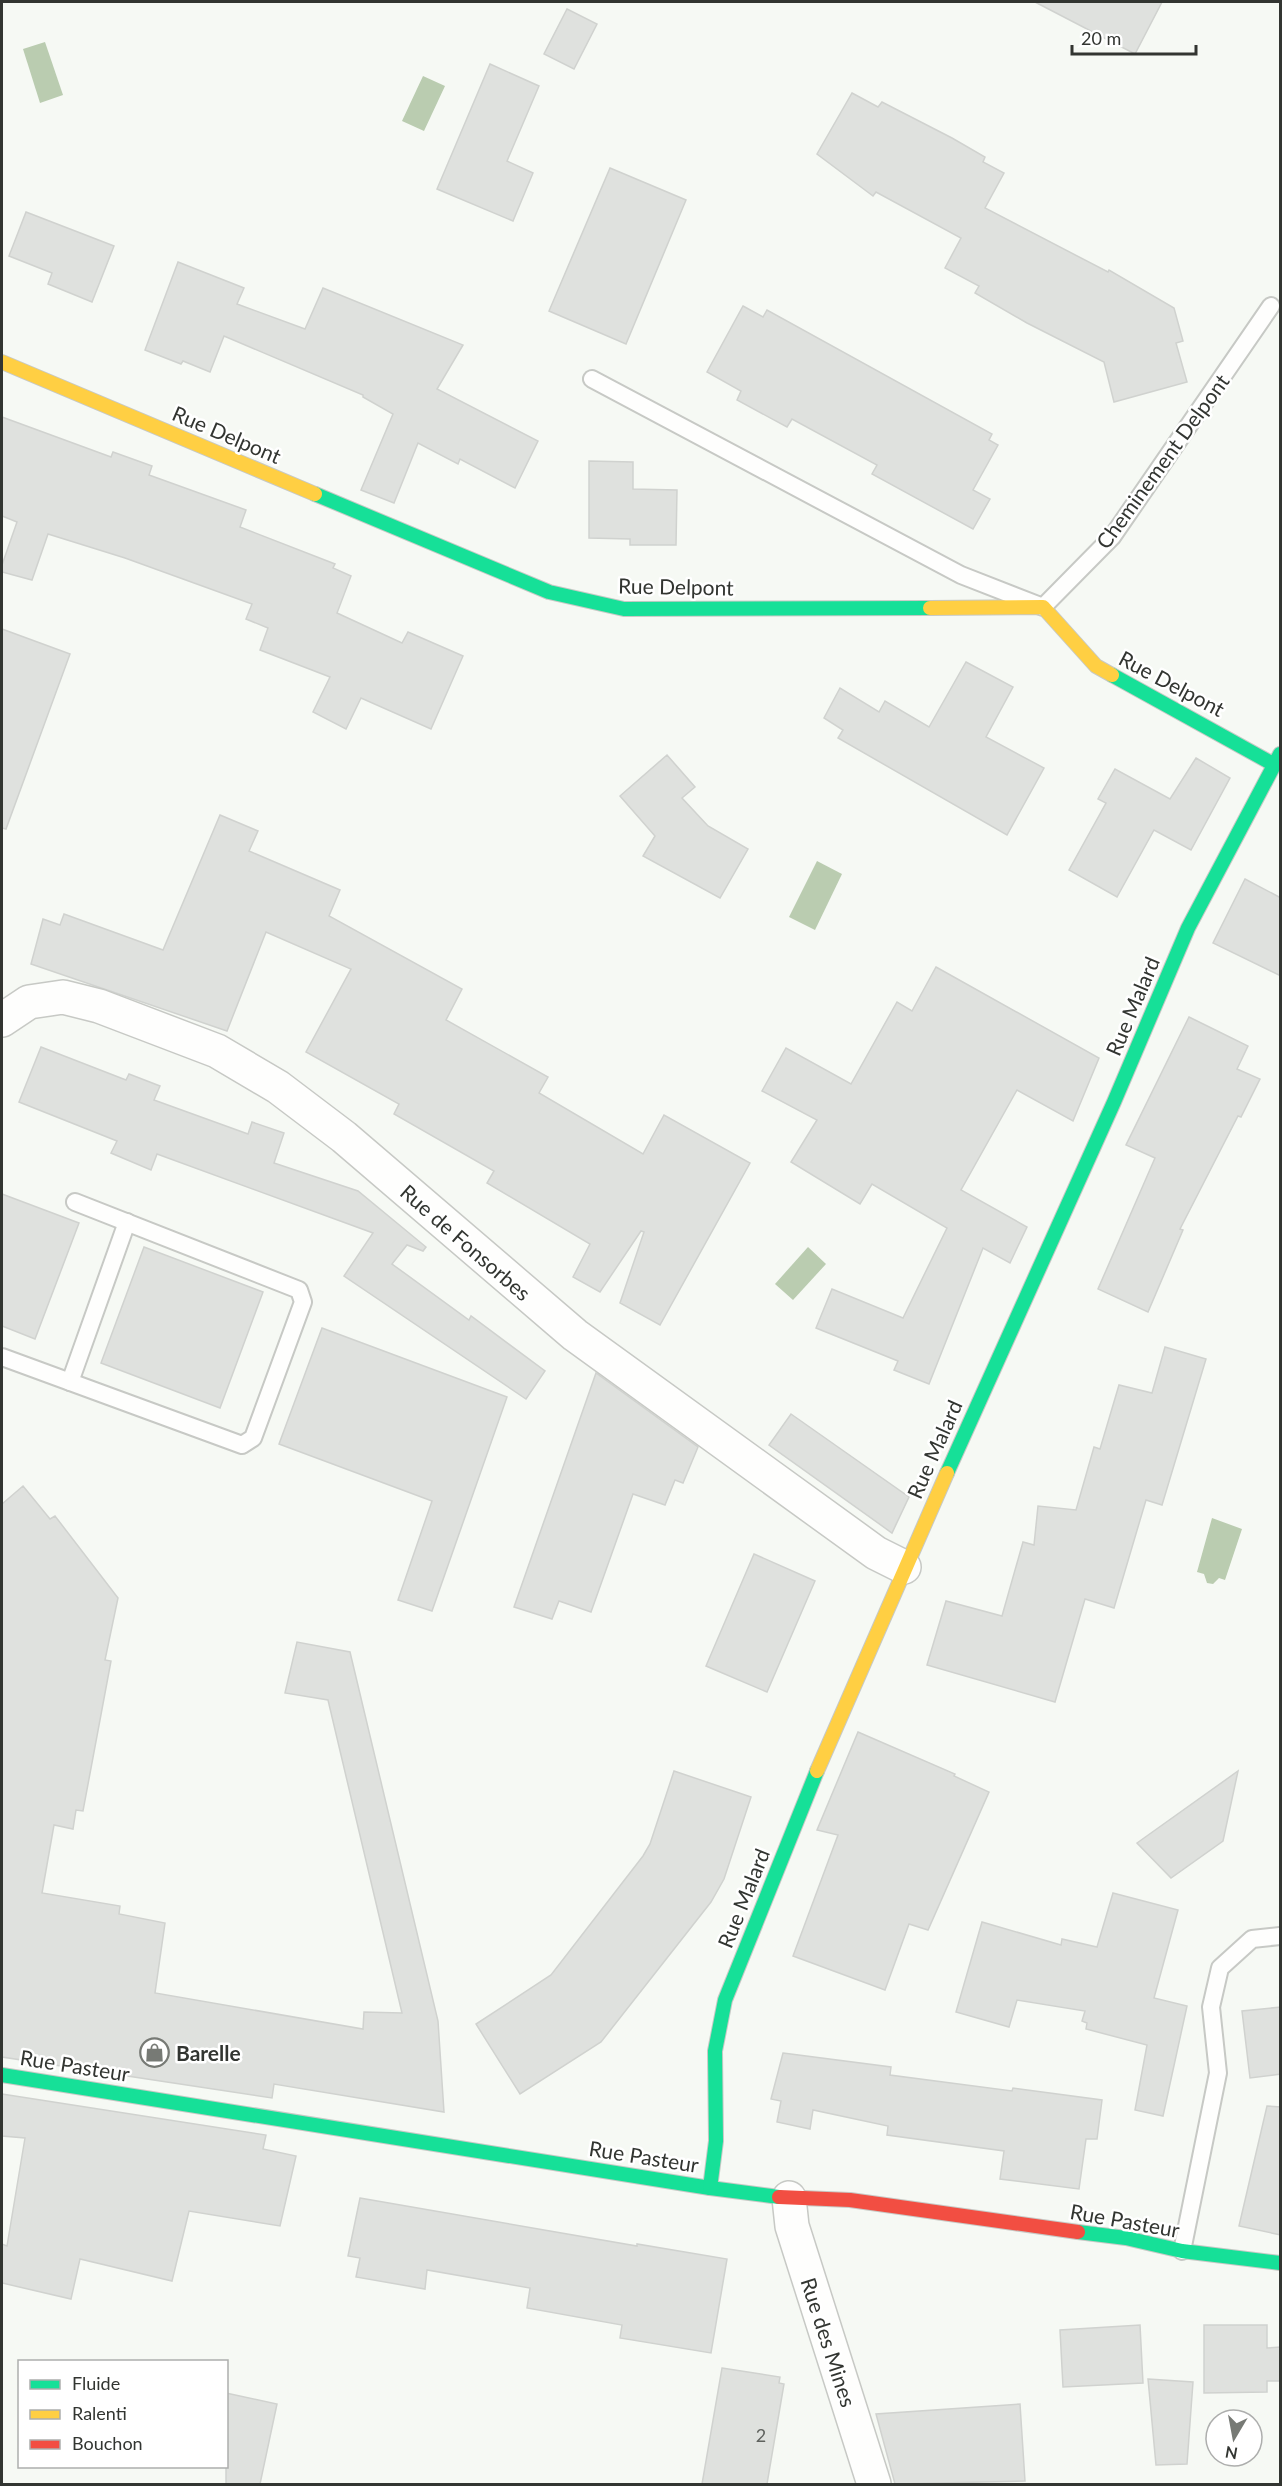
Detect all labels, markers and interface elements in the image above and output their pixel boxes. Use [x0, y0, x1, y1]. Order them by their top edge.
scale bar [1072, 18, 1196, 56]
text: 20 m [1081, 27, 1121, 49]
street label: Cheminement Delpont [1090, 369, 1234, 553]
street label: Rue Delpont [169, 400, 285, 468]
street label: Rue Delpont [618, 572, 734, 600]
street label: Rue Delpont [1115, 645, 1229, 721]
street label: Rue Malard [1100, 953, 1164, 1059]
street label: Rue de Fonsorbes [396, 1179, 536, 1305]
street label: Rue Malard [901, 1396, 967, 1502]
street label: Rue Malard [712, 1845, 774, 1951]
shop icon: Barelle [139, 2036, 171, 2068]
place label: Barelle [176, 2040, 241, 2065]
street label: Rue Pasteur [18, 2044, 132, 2086]
street label: Rue Pasteur [587, 2135, 701, 2177]
street label: Rue Pasteur [1068, 2198, 1182, 2242]
street label: Rue des Mines [796, 2274, 862, 2410]
legend [18, 2360, 228, 2468]
text: Fluide [72, 2372, 120, 2394]
text: Ralenti [72, 2402, 127, 2424]
north arrow [1204, 2408, 1264, 2468]
house number: 2 [756, 2424, 766, 2446]
text: Bouchon [72, 2432, 143, 2454]
text: N [1224, 2443, 1239, 2464]

